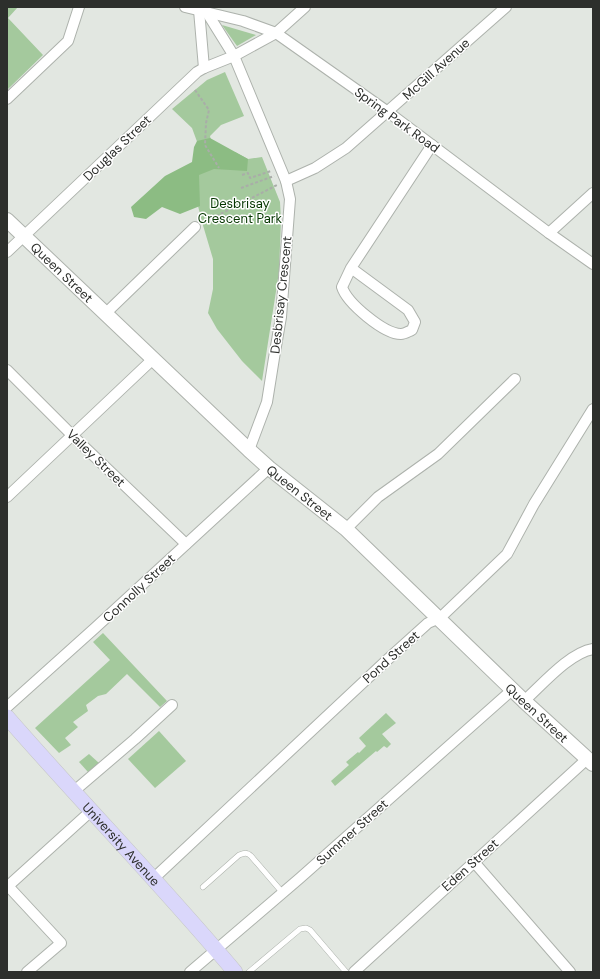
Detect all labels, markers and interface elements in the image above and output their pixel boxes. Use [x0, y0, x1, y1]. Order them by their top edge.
street label: McGill Avenue [399, 34, 473, 104]
street label: Spring Park Road [351, 83, 443, 157]
street label: Douglas Street [79, 111, 155, 185]
park label: Desbrisay Crescent Park [198, 195, 283, 227]
street label: Desbrisay Crescent [266, 235, 296, 355]
street label: Queen Street [27, 239, 97, 306]
street label: Valley Street [63, 426, 129, 490]
street label: Queen Street [263, 461, 336, 524]
street label: Connolly Street [99, 550, 179, 626]
street label: Pond Street [359, 627, 423, 687]
street label: Queen Street [502, 679, 572, 746]
street label: Summer Street [313, 795, 391, 869]
street label: University Avenue [79, 799, 164, 889]
street label: Eden Street [438, 835, 502, 895]

